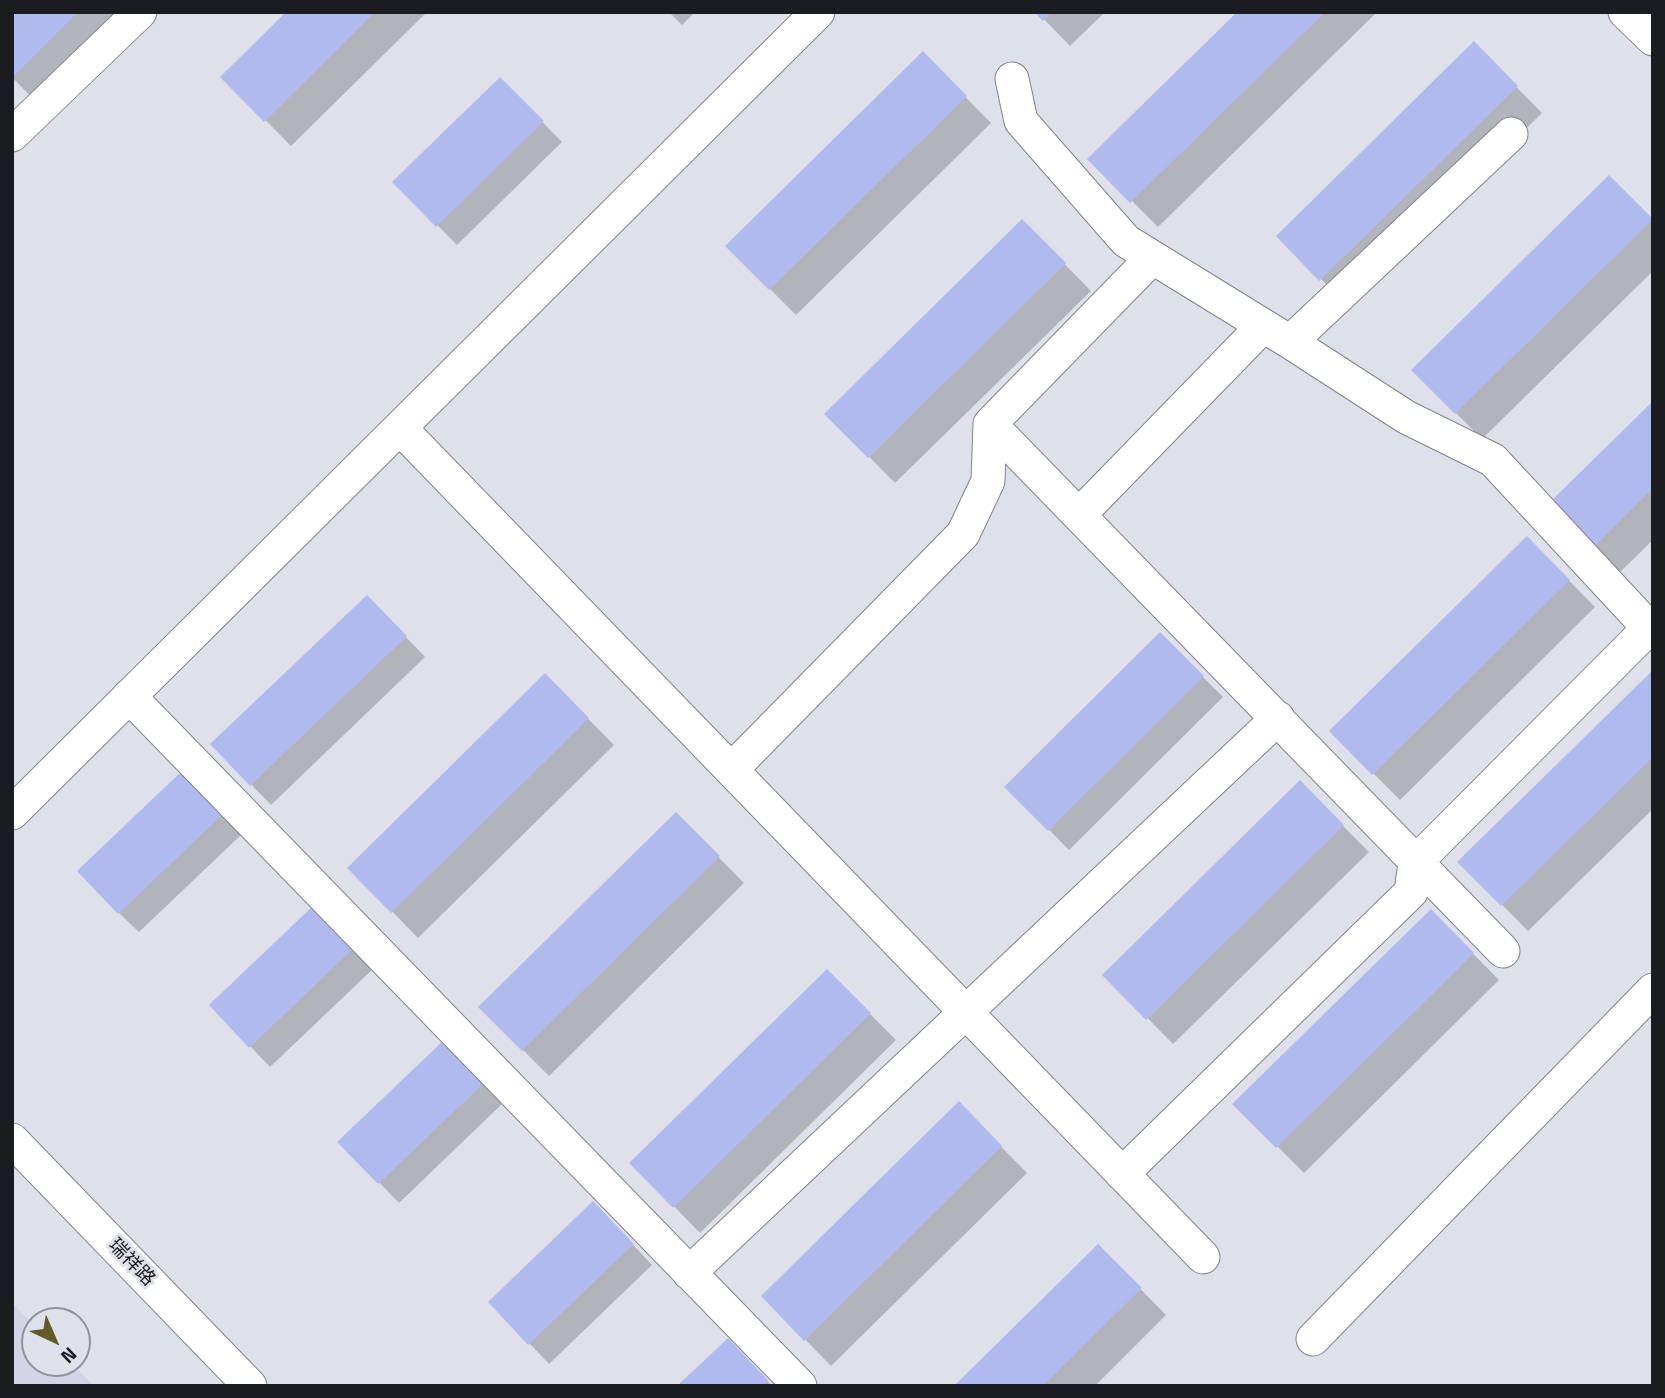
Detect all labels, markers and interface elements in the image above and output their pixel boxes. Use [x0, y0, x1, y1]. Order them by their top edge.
street label: 瑞祥路 [103, 1235, 159, 1291]
north arrow [21, 1307, 91, 1377]
text: N [55, 1341, 84, 1371]

